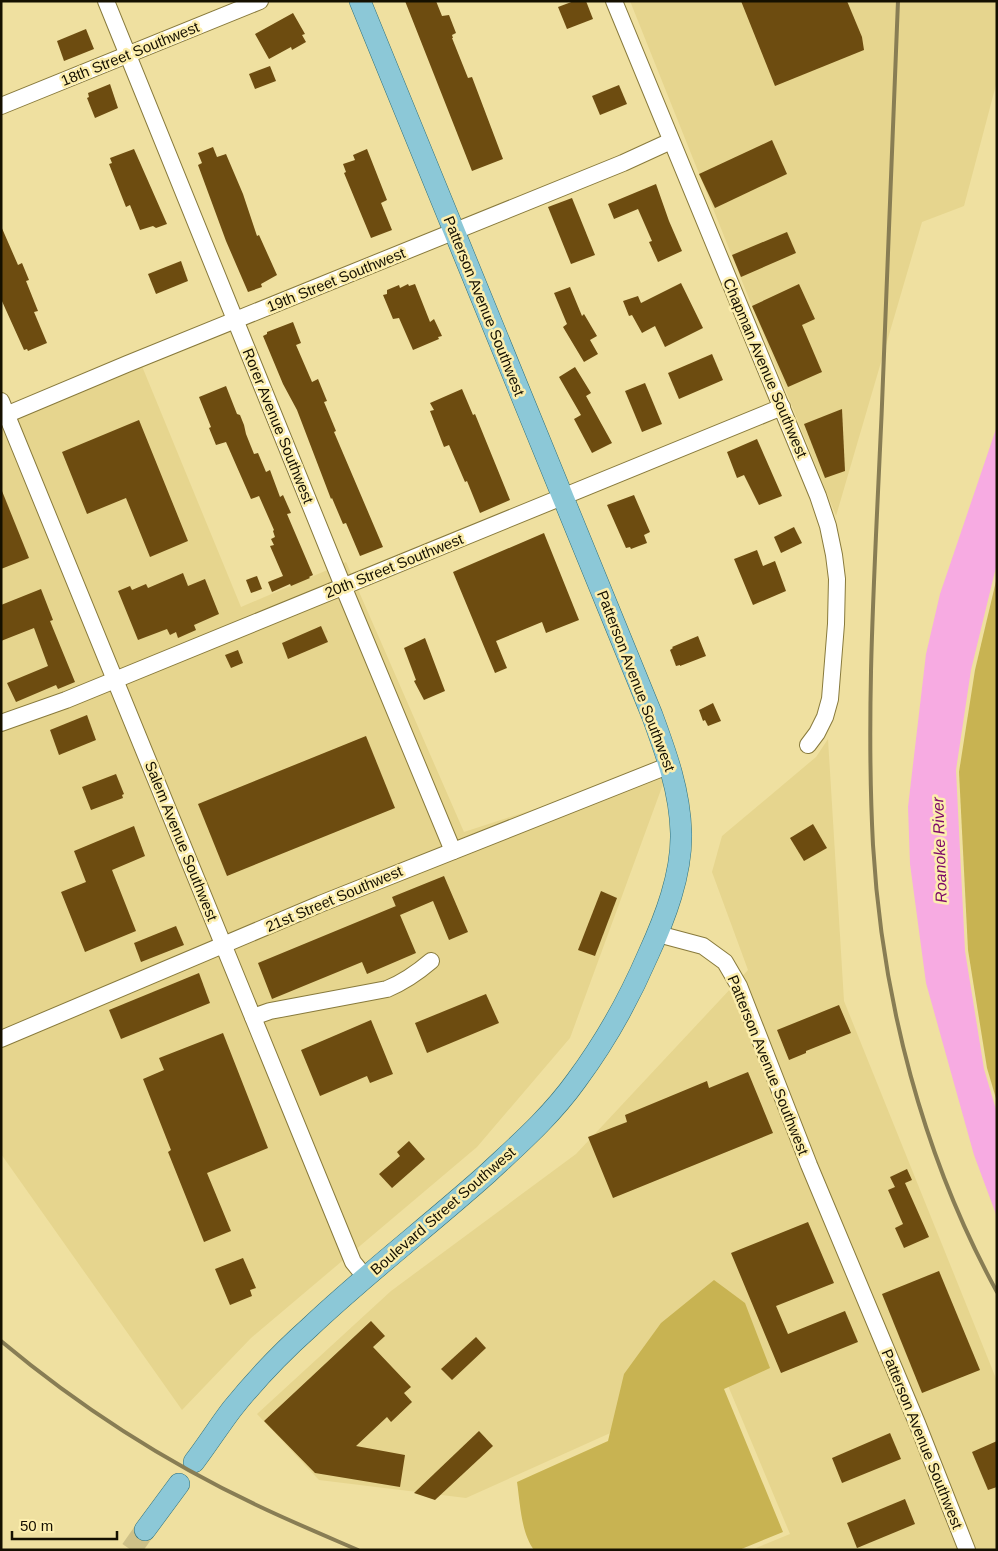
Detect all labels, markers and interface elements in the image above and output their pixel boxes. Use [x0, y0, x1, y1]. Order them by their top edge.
street label: 18th Street Southwest [58, 18, 202, 89]
street label: Patterson Avenue Southwest [441, 213, 529, 399]
street label: 19th Street Southwest [264, 244, 408, 315]
street label: Chapman Avenue Southwest [720, 276, 811, 461]
street label: Rorer Avenue Southwest [240, 346, 318, 507]
street label: 20th Street Southwest [322, 530, 466, 601]
street label: Patterson Avenue Southwest [594, 588, 679, 774]
street label: Salem Avenue Southwest [142, 759, 222, 924]
water label: Roanoke River [929, 796, 950, 903]
street label: 21st Street Southwest [263, 862, 405, 935]
street label: Patterson Avenue Southwest [725, 972, 813, 1158]
street label: Boulevard Street Southwest [367, 1143, 519, 1278]
street label: Patterson Avenue Southwest [879, 1346, 967, 1532]
scale bar [12, 1508, 118, 1540]
text: 50 m [20, 1517, 53, 1534]

